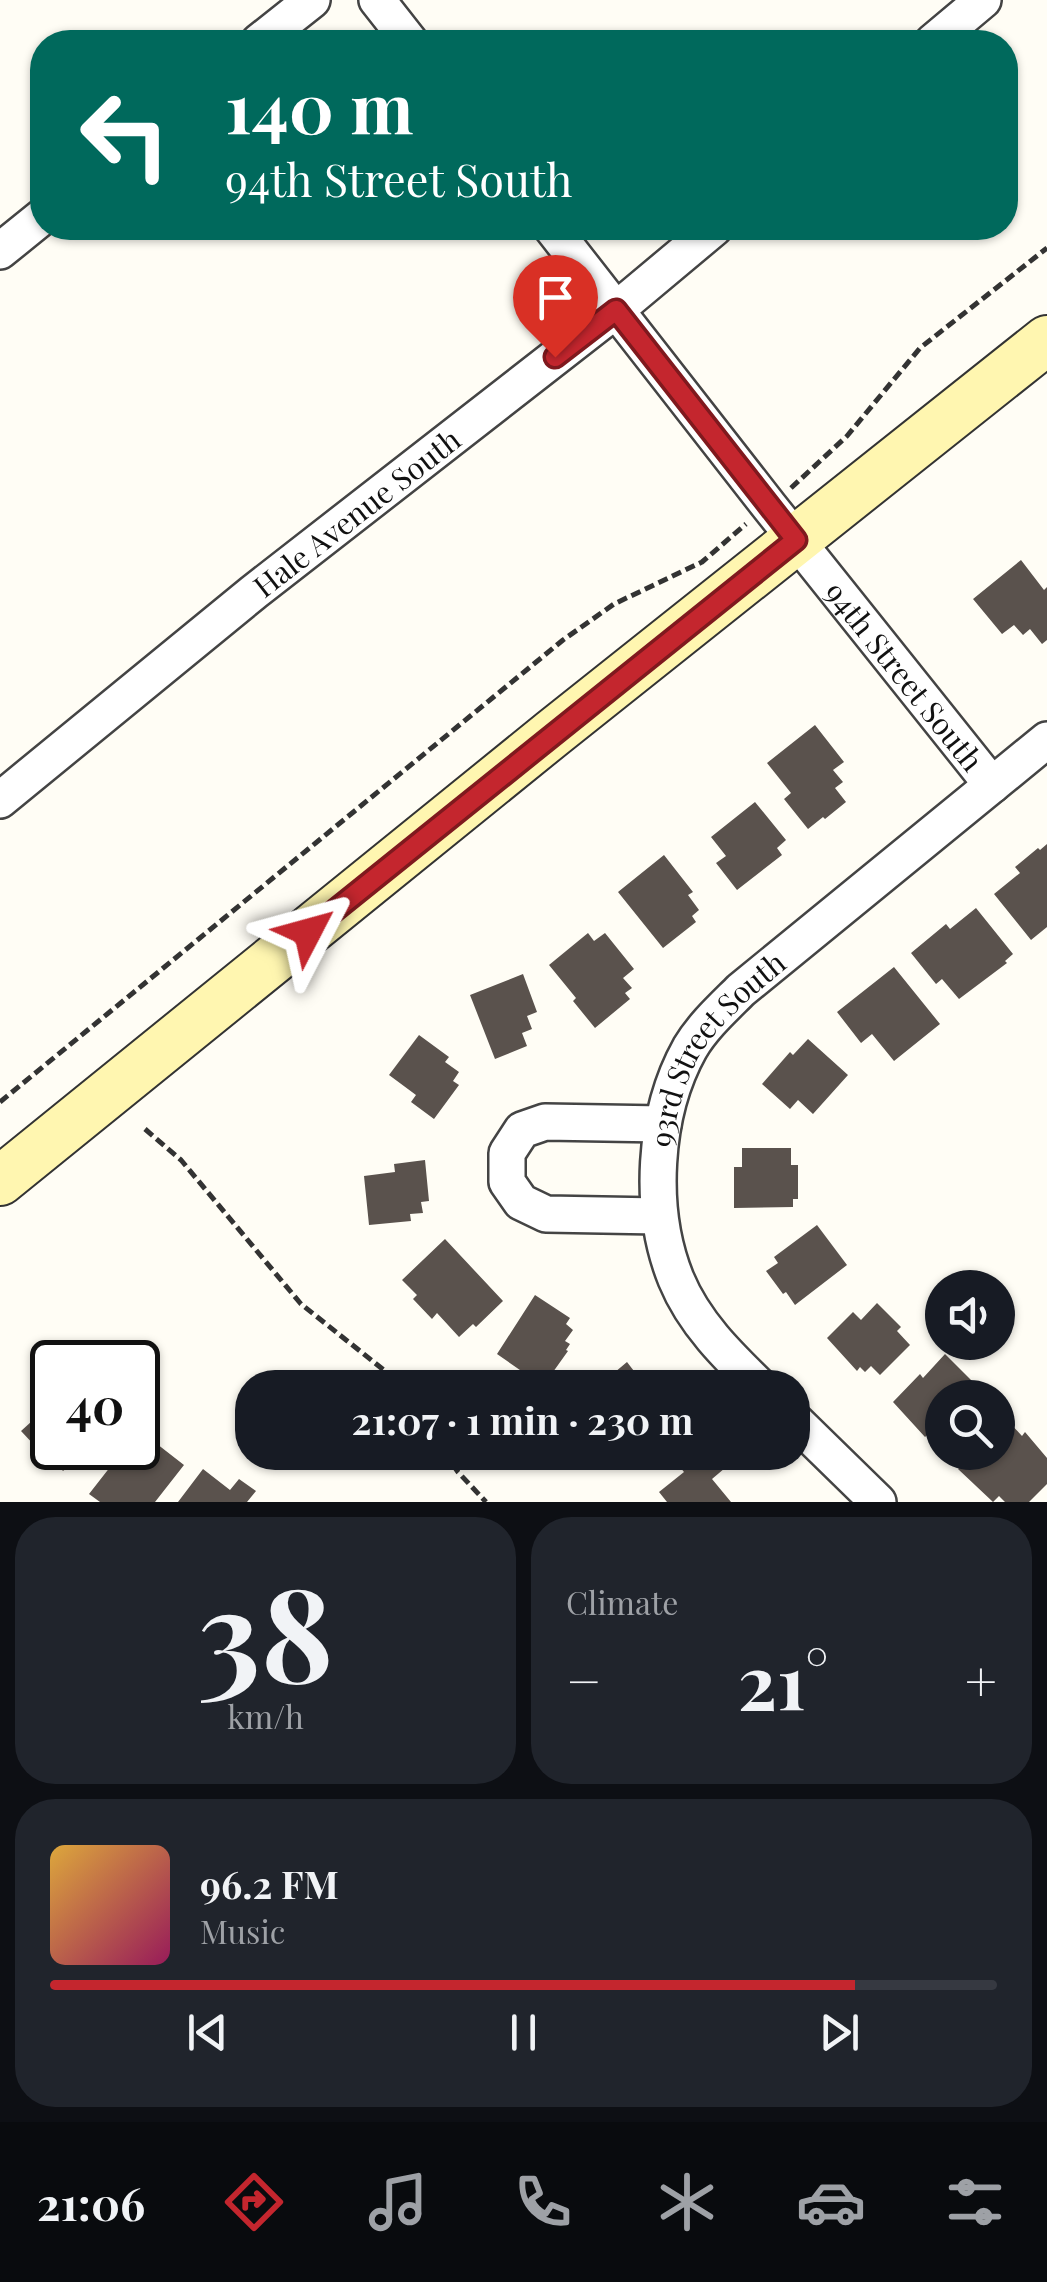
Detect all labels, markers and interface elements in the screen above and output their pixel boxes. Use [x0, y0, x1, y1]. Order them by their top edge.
text: 140 m [225, 58, 414, 152]
icon: left [60, 70, 190, 200]
text: 94th Street South [225, 148, 573, 208]
pin [513, 255, 598, 358]
icon: arrive [528, 270, 583, 325]
street label: Hale Avenue South [244, 419, 468, 606]
street label: 94th Street South [817, 573, 993, 779]
position arrow [256, 880, 360, 984]
street label: 93rd Street South [640, 942, 793, 1149]
map controls [925, 1270, 1015, 1470]
button: sound [925, 1270, 1015, 1360]
speed limit sign: 40 [30, 1340, 160, 1470]
button: search [925, 1380, 1015, 1470]
text: 21:07 · 1 min · 230 m [352, 1394, 693, 1445]
text: 38 [197, 1542, 334, 1716]
text: Climate [566, 1580, 678, 1623]
text: 21° [738, 1629, 829, 1729]
text: − [566, 1642, 602, 1716]
text: + [965, 1642, 997, 1716]
text: km/h [227, 1694, 304, 1737]
text: 96.2 FM [200, 1858, 339, 1909]
text: Music [200, 1909, 285, 1952]
icon: previous [180, 2005, 235, 2060]
icon: pause [496, 2005, 551, 2060]
icon: next [812, 2005, 867, 2060]
icon: directions [219, 2167, 289, 2237]
icon: music [363, 2167, 433, 2237]
icon: phone [508, 2167, 578, 2237]
icon: climate [652, 2167, 722, 2237]
icon: car [796, 2167, 866, 2237]
icon: filters [940, 2167, 1010, 2237]
text: 21:06 [37, 2172, 145, 2232]

